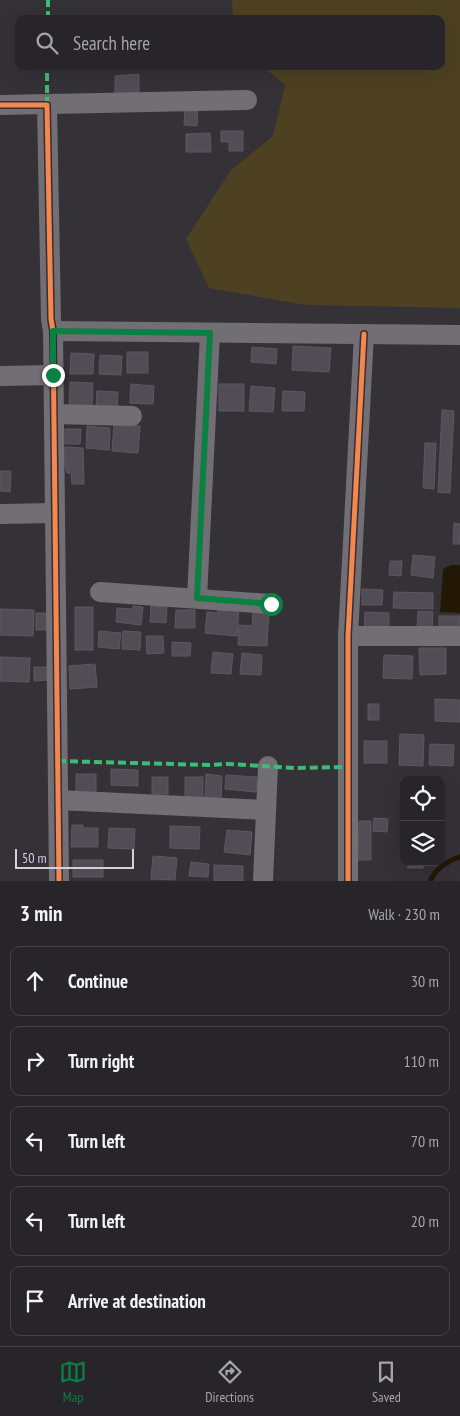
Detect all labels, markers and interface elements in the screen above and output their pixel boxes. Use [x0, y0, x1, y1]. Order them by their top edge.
search box [15, 15, 445, 70]
icon: search [33, 29, 61, 57]
text: Search here [73, 31, 150, 55]
route end [42, 364, 65, 387]
route start [260, 593, 283, 616]
map controls [400, 776, 445, 866]
button: locate [400, 776, 445, 821]
button: layers [400, 821, 445, 866]
scale bar [15, 846, 134, 869]
text: 50 m [22, 849, 47, 867]
text: 3 min [20, 900, 62, 927]
text: Walk · 230 m [368, 904, 440, 924]
icon: ahead [21, 967, 49, 995]
text: Continue [68, 969, 128, 993]
text: 30 m [411, 971, 439, 991]
icon: right [21, 1047, 49, 1075]
text: Turn right [68, 1049, 134, 1073]
text: 110 m [404, 1051, 439, 1071]
icon: left [21, 1127, 49, 1155]
text: Turn left [68, 1129, 125, 1153]
text: 70 m [411, 1131, 439, 1151]
icon: left [21, 1207, 49, 1235]
text: Turn left [68, 1209, 125, 1233]
text: 20 m [411, 1211, 439, 1231]
icon: arrive [21, 1287, 49, 1315]
text: Arrive at destination [68, 1289, 206, 1313]
tab: Map [59, 1358, 87, 1406]
tab: Directions [205, 1358, 254, 1406]
tab: Saved [372, 1358, 401, 1406]

